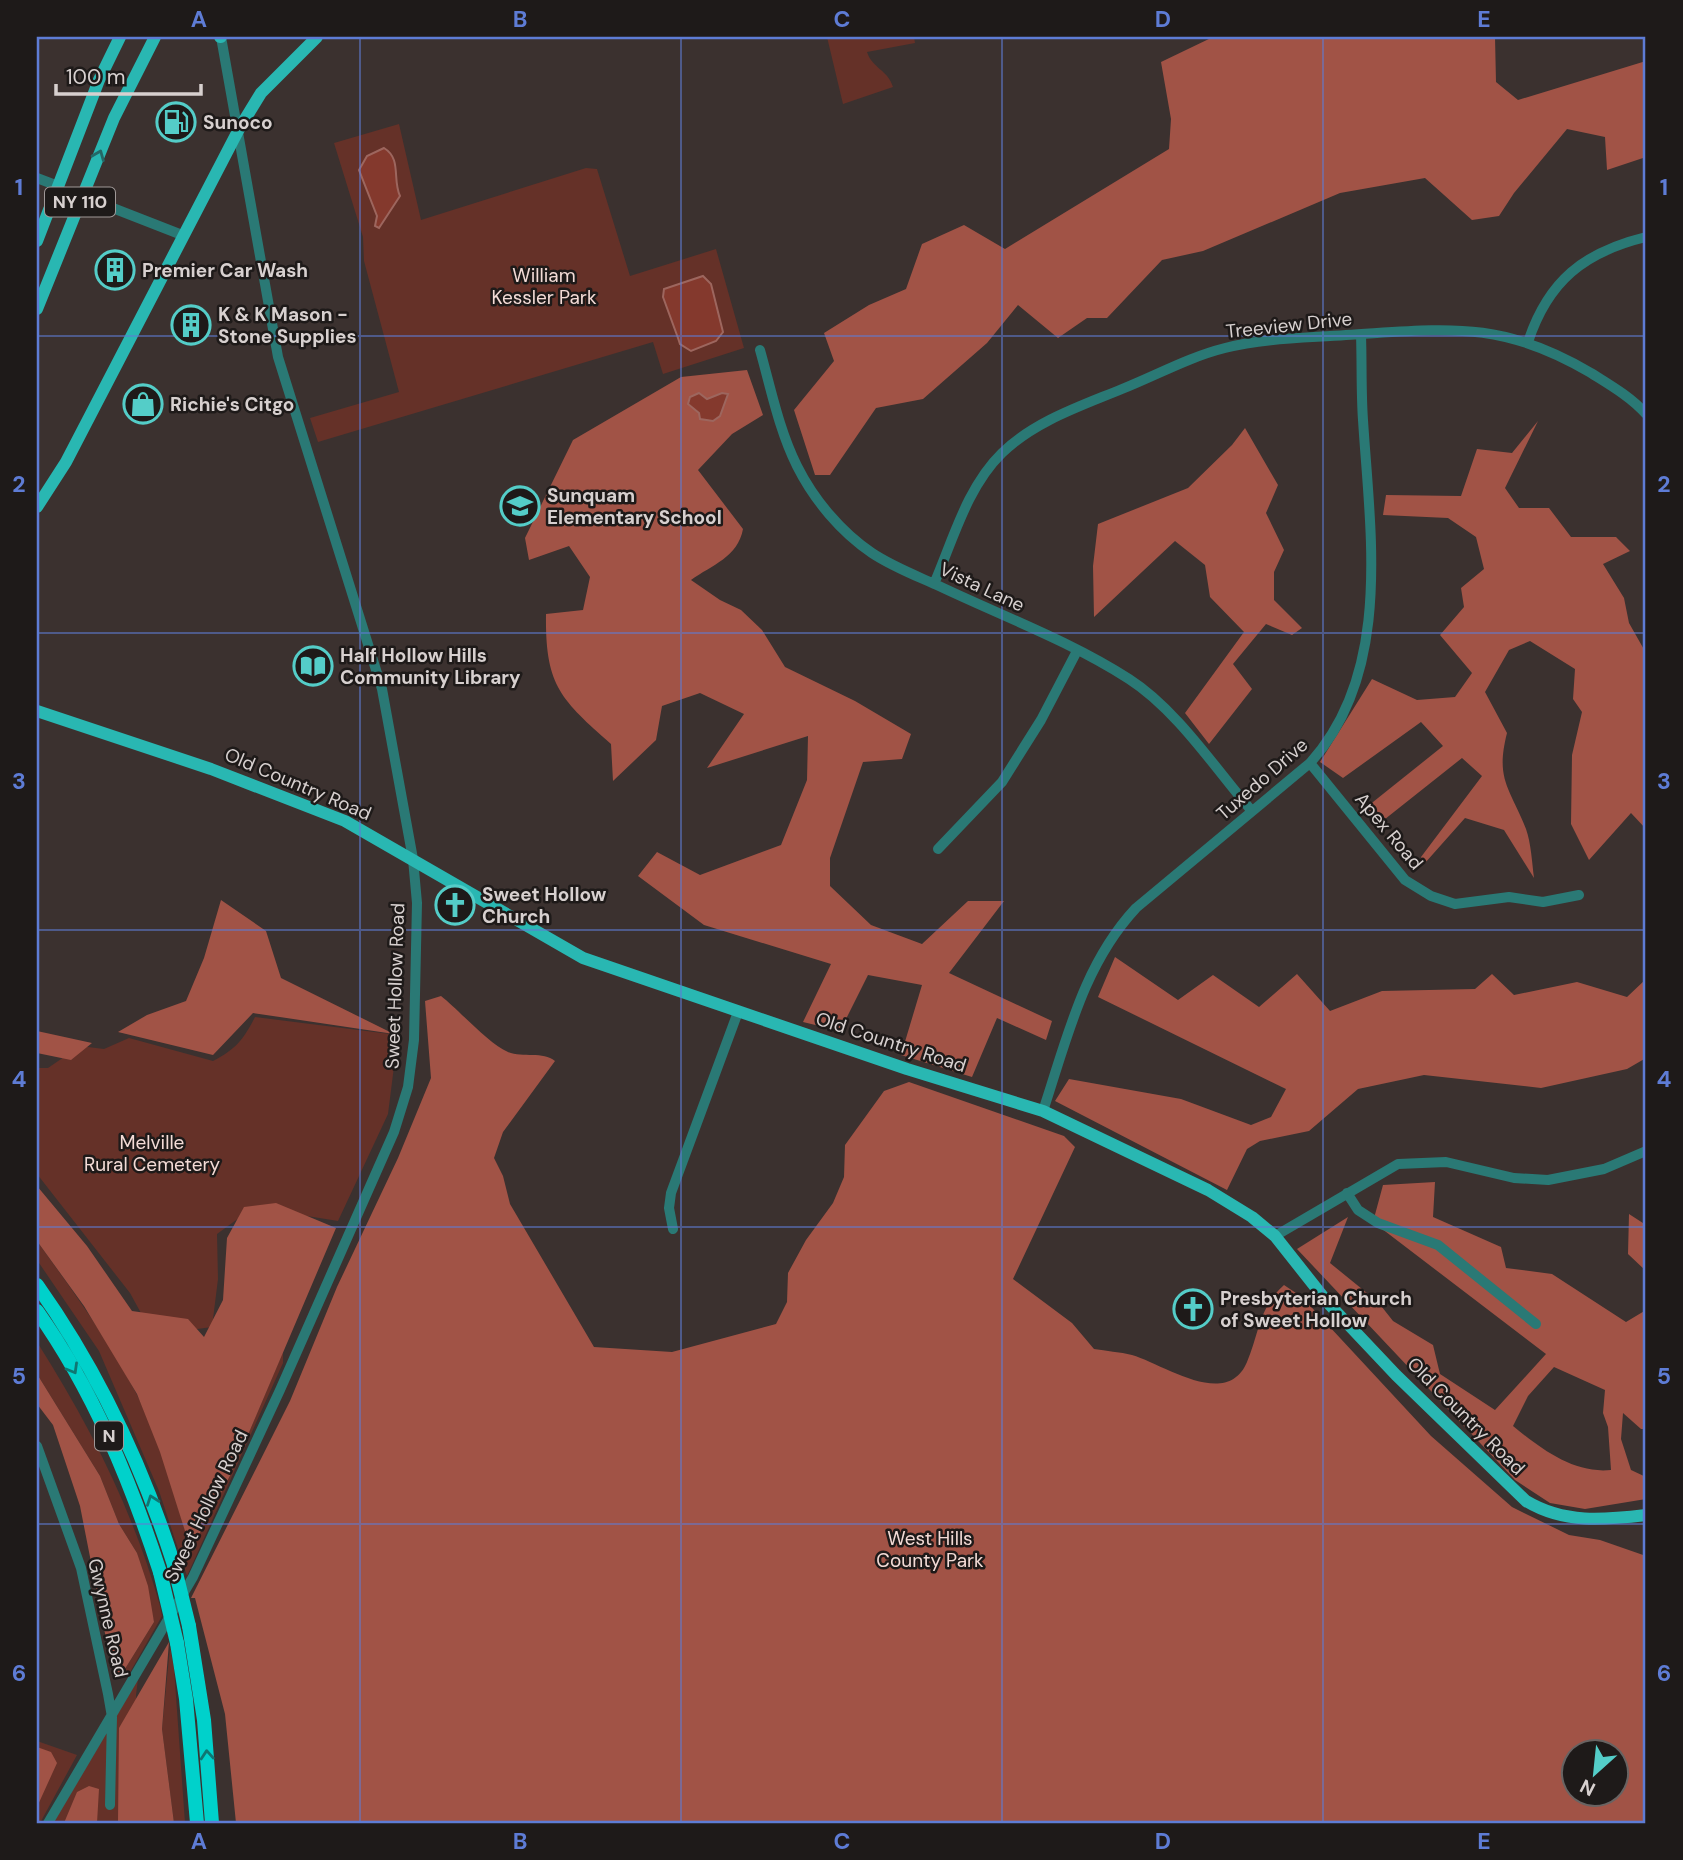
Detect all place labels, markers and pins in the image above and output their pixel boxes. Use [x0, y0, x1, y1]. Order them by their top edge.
fuel station icon: Sunoco [155, 101, 197, 143]
place label: Sunoco [203, 110, 273, 135]
building icon: Premier Car Wash [94, 249, 136, 291]
place label: Premier Car Wash [142, 258, 308, 283]
place label: K & K Mason - Stone Supplies [218, 302, 357, 349]
building icon: K & K Mason - Stone Supplies [170, 304, 212, 346]
shop icon: Richie's Citgo [122, 383, 164, 425]
place label: Richie's Citgo [170, 392, 294, 417]
place label: Sunquam Elementary School [547, 483, 722, 530]
school or university icon: Sunquam Elementary School [499, 485, 541, 527]
place label: Half Hollow Hills Community Library [340, 643, 521, 690]
library icon: Half Hollow Hills Community Library [292, 645, 334, 687]
place label: Sweet Hollow Church [482, 882, 607, 929]
church icon: Sweet Hollow Church [434, 884, 476, 926]
place label: Presbyterian Church of Sweet Hollow [1220, 1286, 1412, 1333]
church icon: Presbyterian Church of Sweet Hollow [1172, 1288, 1214, 1330]

